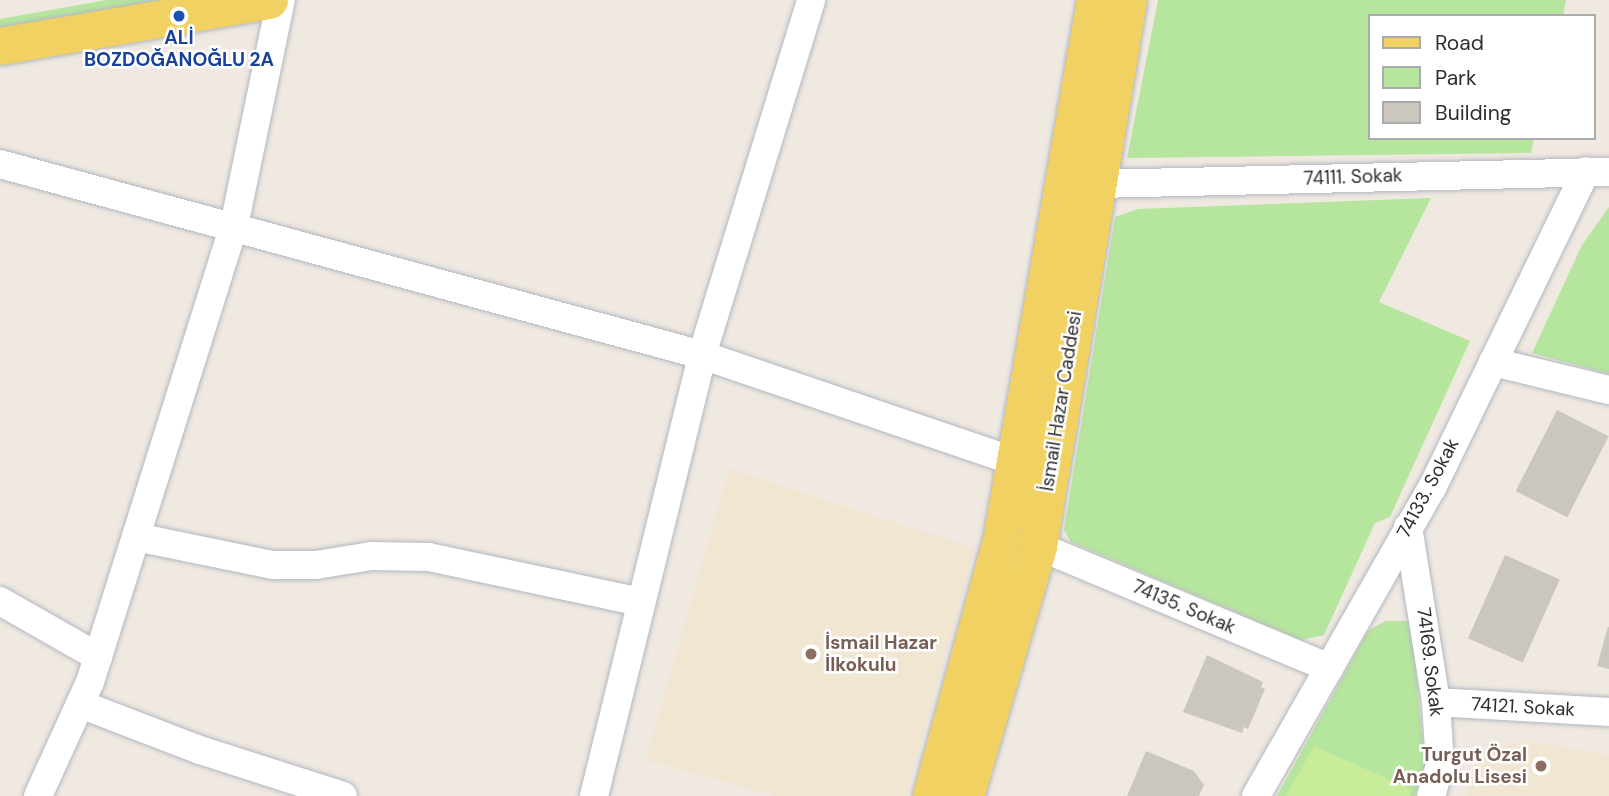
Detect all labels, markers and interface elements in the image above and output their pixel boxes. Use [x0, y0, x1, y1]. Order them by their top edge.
marker: ALİ BOZDOĞANOĞLU 2A [171, 8, 187, 24]
legend [1368, 14, 1595, 140]
place label: ALİ BOZDOĞANOĞLU 2A [84, 27, 274, 71]
text: Road [1435, 29, 1484, 57]
text: Park [1435, 64, 1476, 92]
text: Building [1435, 99, 1511, 127]
street label: 74111. Sokak [1303, 164, 1403, 190]
street label: İsmail Hazar Caddesi [1035, 309, 1087, 493]
street label: 74133. Sokak [1392, 434, 1464, 542]
street label: 74135. Sokak [1129, 575, 1239, 639]
street label: 74169. Sokak [1412, 606, 1448, 718]
place label: İsmail Hazar İlkokulu [825, 632, 937, 676]
marker: İsmail Hazar İlkokulu [803, 646, 819, 662]
street label: 74121. Sokak [1471, 693, 1575, 721]
place label: Turgut Özal Anadolu Lisesi [1393, 744, 1527, 788]
marker: Turgut Özal Anadolu Lisesi [1533, 758, 1549, 774]

